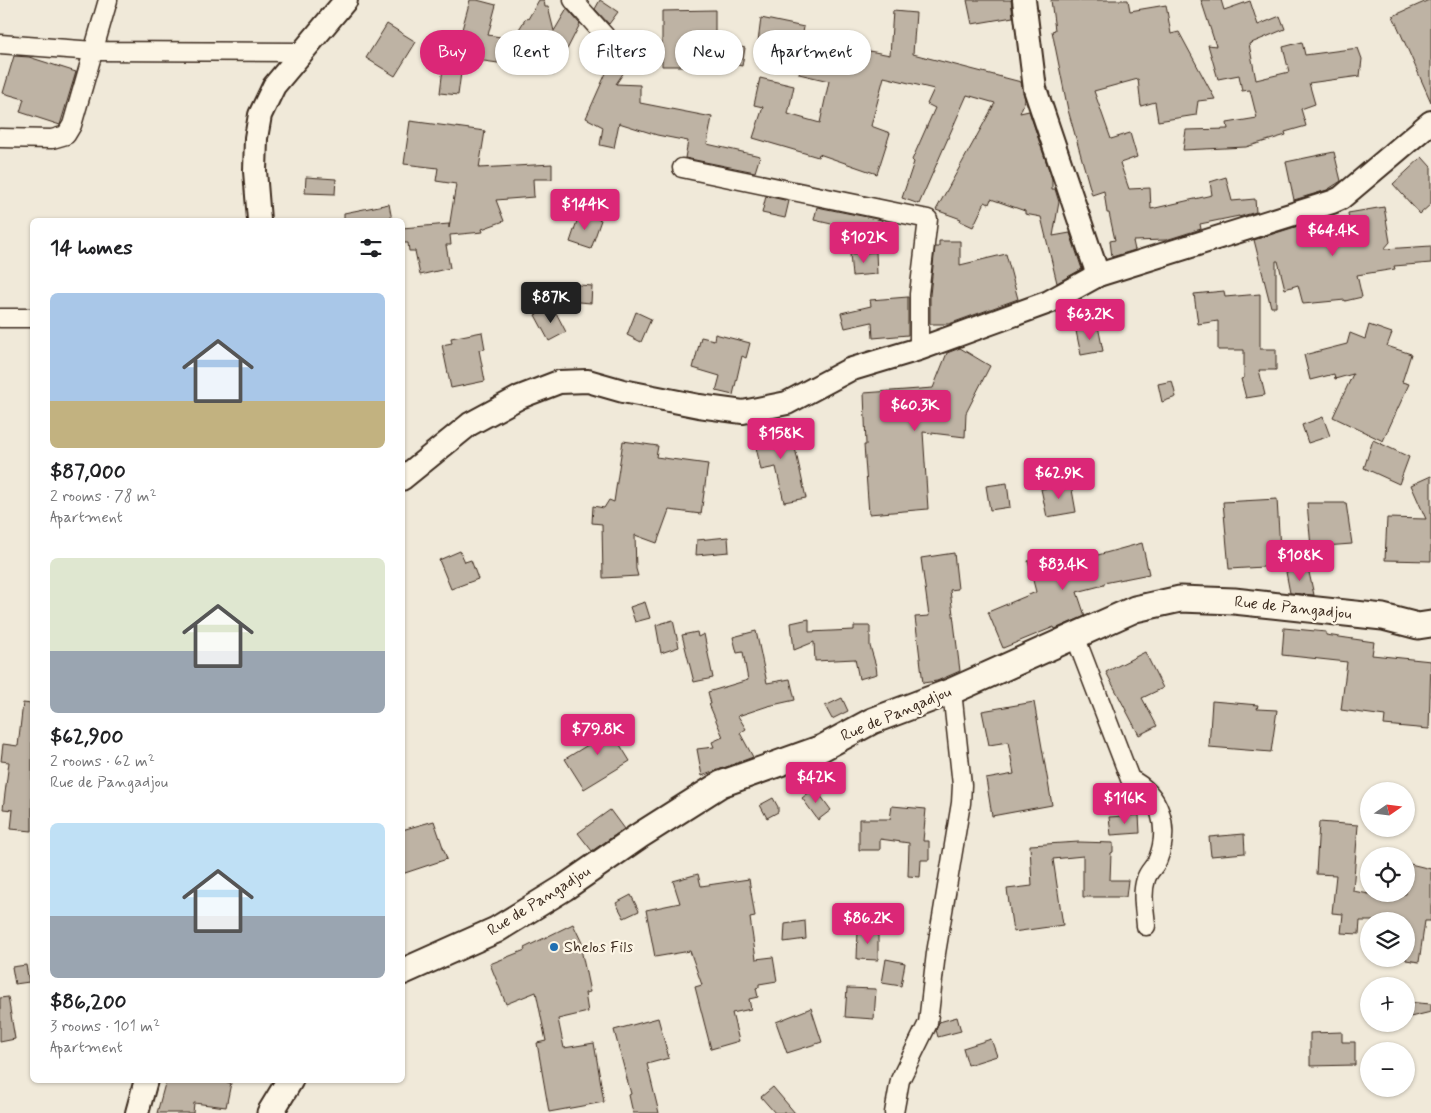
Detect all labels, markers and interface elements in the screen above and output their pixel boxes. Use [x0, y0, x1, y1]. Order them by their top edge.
chip: Buy [420, 30, 485, 75]
chip: Rent [495, 30, 569, 75]
chip: Filters [579, 30, 665, 75]
chip: New [675, 30, 743, 75]
chip: Apartment [753, 30, 871, 75]
pin: $144K [550, 188, 620, 231]
text: $144K [562, 194, 609, 215]
pin: $64.4K [1292, 214, 1374, 257]
text: $64.4K [1307, 220, 1359, 241]
pin: $102K [829, 222, 899, 264]
text: $102K [841, 227, 887, 248]
text: 14 homes [50, 234, 133, 262]
icon: filters [357, 234, 385, 262]
pin: $87K [521, 282, 581, 324]
text: $87K [532, 287, 570, 308]
pin: $63.2K [1049, 298, 1131, 341]
text: $63.2K [1067, 304, 1113, 325]
icon: home [173, 326, 263, 416]
pin: $60.3K [874, 390, 956, 432]
text: $60.3K [891, 395, 939, 416]
pin: $158K [746, 418, 816, 460]
text: $158K [758, 423, 804, 444]
text: $87,000 [50, 458, 126, 486]
pin: $62.9K [1018, 458, 1100, 500]
text: $62.9K [1035, 463, 1083, 484]
text: 2 rooms · 78 m² [50, 486, 157, 507]
text: Apartment [50, 507, 123, 528]
pin: $108K [1265, 540, 1335, 582]
text: $108K [1277, 545, 1323, 566]
pin: $83.4K [1022, 548, 1104, 591]
text: $83.4K [1038, 554, 1088, 575]
icon: home [173, 591, 263, 681]
street label: Rue de Pangadjou [1233, 591, 1353, 625]
street label: Rue de Pangadjou [838, 681, 954, 747]
pin: $79.8K [557, 714, 639, 756]
text: $79.8K [572, 719, 624, 740]
text: $62,900 [50, 723, 124, 751]
text: 2 rooms · 62 m² [50, 751, 155, 772]
pin: $42K [786, 762, 846, 804]
text: $42K [797, 767, 835, 788]
text: Rue de Pangadjou [50, 772, 168, 793]
pin: $116K [1090, 782, 1160, 825]
north arrow [1360, 782, 1415, 838]
map controls [1360, 782, 1415, 1097]
text: $116K [1104, 788, 1146, 809]
button: locate [1360, 847, 1415, 902]
icon: home [173, 856, 263, 946]
street label: Rue de Pangadjou [483, 861, 595, 941]
pin: $86.2K [827, 902, 909, 945]
text: $86.2K [843, 908, 893, 929]
button: layers [1360, 912, 1415, 967]
place label: Shelos Fils [564, 937, 633, 958]
marker: Shelos Fils [548, 941, 560, 953]
button: + [1360, 977, 1415, 1032]
text: $86,200 [50, 988, 127, 1016]
text: 3 rooms · 101 m² [50, 1016, 160, 1037]
text: Apartment [50, 1037, 123, 1058]
button: − [1360, 1042, 1415, 1097]

